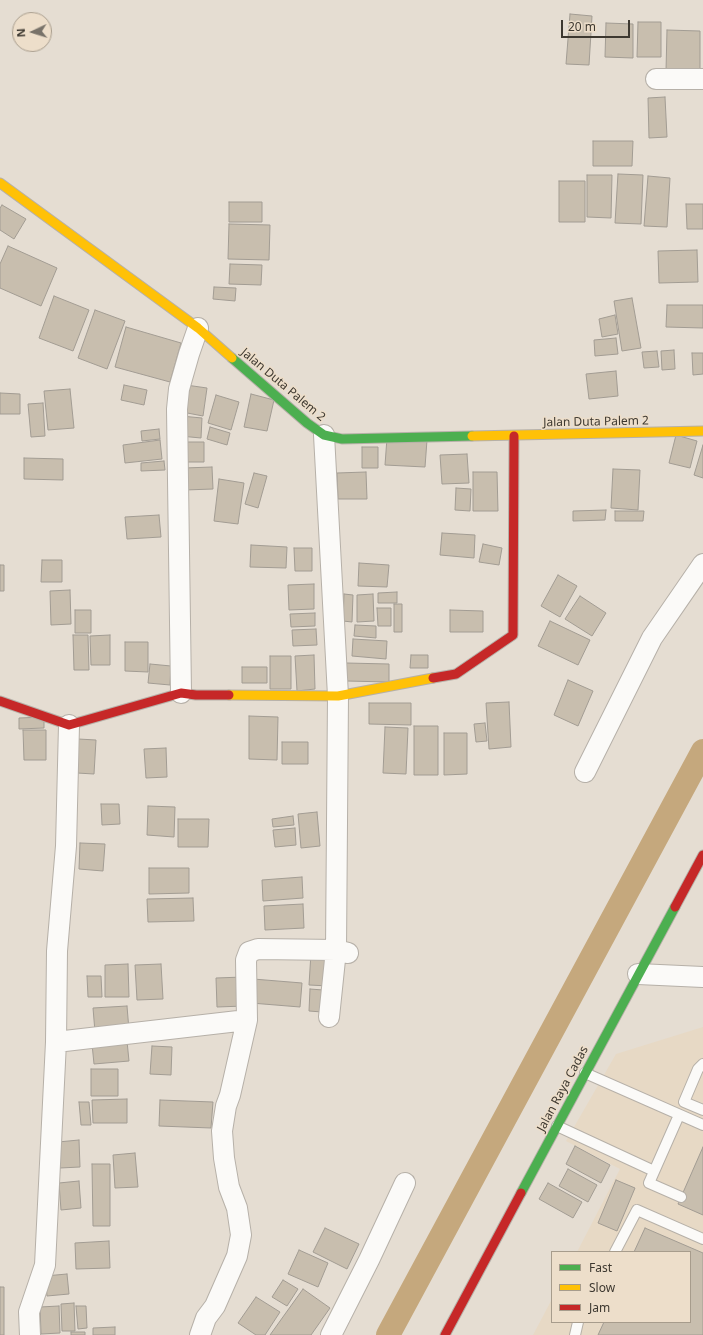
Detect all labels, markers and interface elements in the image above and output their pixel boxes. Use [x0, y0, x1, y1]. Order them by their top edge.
north arrow [12, 12, 52, 52]
scale bar [563, 12, 632, 38]
text: 20 m [568, 18, 596, 35]
text: N [13, 28, 28, 38]
street label: Jalan Duta Palem 2 [238, 345, 328, 425]
street label: Jalan Duta Palem 2 [543, 414, 649, 430]
street label: Jalan Raya Cadas [534, 1044, 592, 1134]
legend [551, 1251, 691, 1323]
text: Fast [589, 1259, 612, 1276]
text: Slow [589, 1279, 615, 1296]
text: Jam [589, 1299, 610, 1316]

